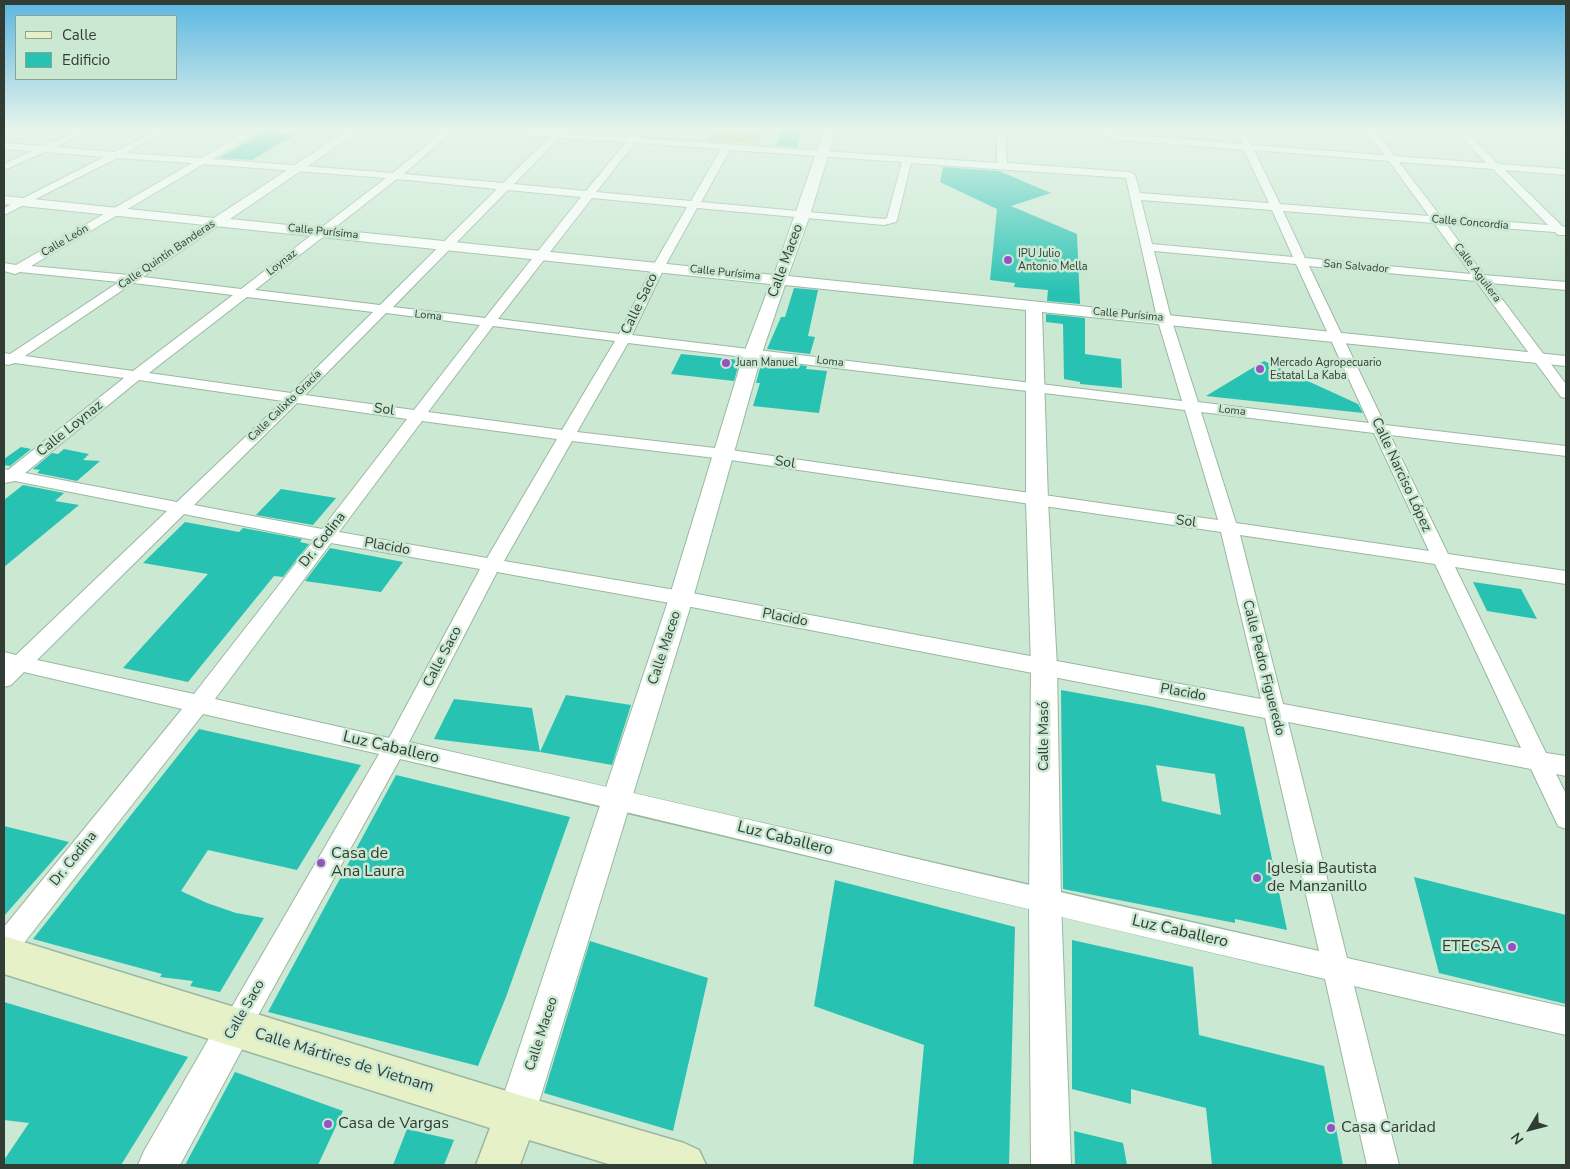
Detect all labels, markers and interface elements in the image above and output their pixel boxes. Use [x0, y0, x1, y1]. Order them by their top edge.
legend [15, 15, 178, 80]
text: Calle [62, 25, 97, 45]
text: Edificio [62, 50, 110, 70]
street label: Calle Concordia [1431, 213, 1509, 233]
street label: Calle Quintín Banderas [116, 218, 218, 292]
street label: Calle León [39, 222, 91, 260]
street label: Calle Purísima [287, 222, 359, 242]
street label: Calle Maceo [765, 222, 807, 300]
street label: Calle Aguilera [1451, 241, 1503, 305]
street label: Loynaz [264, 247, 300, 279]
place label: IPU Julio Antonio Mella [1018, 247, 1088, 273]
marker: IPU Julio Antonio Mella [1002, 254, 1014, 266]
street label: San Salvador [1323, 258, 1389, 276]
street label: Calle Purísima [689, 263, 761, 283]
street label: Calle Saco [618, 271, 662, 337]
street label: Calle Purísima [1092, 305, 1164, 325]
street label: Loma [414, 308, 442, 324]
street label: Loma [816, 354, 844, 370]
place label: Juan Manuel [736, 356, 797, 370]
place label: Mercado Agropecuario Estatal La Kaba [1270, 356, 1382, 382]
marker: Juan Manuel [720, 357, 732, 369]
marker: Mercado Agropecuario Estatal La Kaba [1254, 363, 1266, 375]
street label: Calle Calixto Gracía [246, 368, 324, 444]
street label: Calle Loynaz [34, 397, 106, 461]
street label: Sol [373, 400, 395, 420]
street label: Loma [1218, 403, 1246, 419]
street label: Calle Narciso López [1367, 415, 1435, 535]
street label: Sol [774, 453, 796, 473]
street label: Dr. Codina [296, 509, 350, 571]
street label: Sol [1175, 512, 1197, 532]
street label: Placido [363, 535, 411, 559]
street label: Calle Pedro Figueredo [1238, 598, 1288, 738]
street label: Placido [761, 605, 809, 631]
street label: Calle Maceo [645, 609, 685, 687]
street label: Calle Saco [420, 624, 466, 690]
street label: Placido [1159, 681, 1207, 705]
street label: Calle Masó [1037, 701, 1053, 771]
street label: Luz Caballero [341, 728, 441, 768]
street label: Luz Caballero [735, 818, 835, 860]
street label: Dr. Codina [47, 828, 101, 890]
place label: Casa de Ana Laura [331, 844, 405, 882]
marker: Casa de Ana Laura [315, 857, 327, 869]
place label: Iglesia Bautista de Manzanillo [1267, 859, 1377, 897]
marker: Iglesia Bautista de Manzanillo [1251, 872, 1263, 884]
street label: Luz Caballero [1130, 912, 1230, 952]
place label: ETECSA [1442, 937, 1502, 957]
marker: ETECSA [1506, 941, 1518, 953]
street label: Calle Saco [221, 977, 269, 1043]
street label: Calle Maceo [522, 995, 562, 1073]
street label: Calle Mártires de Vietnam [252, 1025, 436, 1097]
north arrow [1505, 1104, 1555, 1154]
place label: Casa de Vargas [338, 1114, 449, 1134]
marker: Casa de Vargas [322, 1118, 334, 1130]
place label: Casa Caridad [1341, 1118, 1436, 1138]
marker: Casa Caridad [1325, 1122, 1337, 1134]
text: N [1507, 1128, 1528, 1148]

